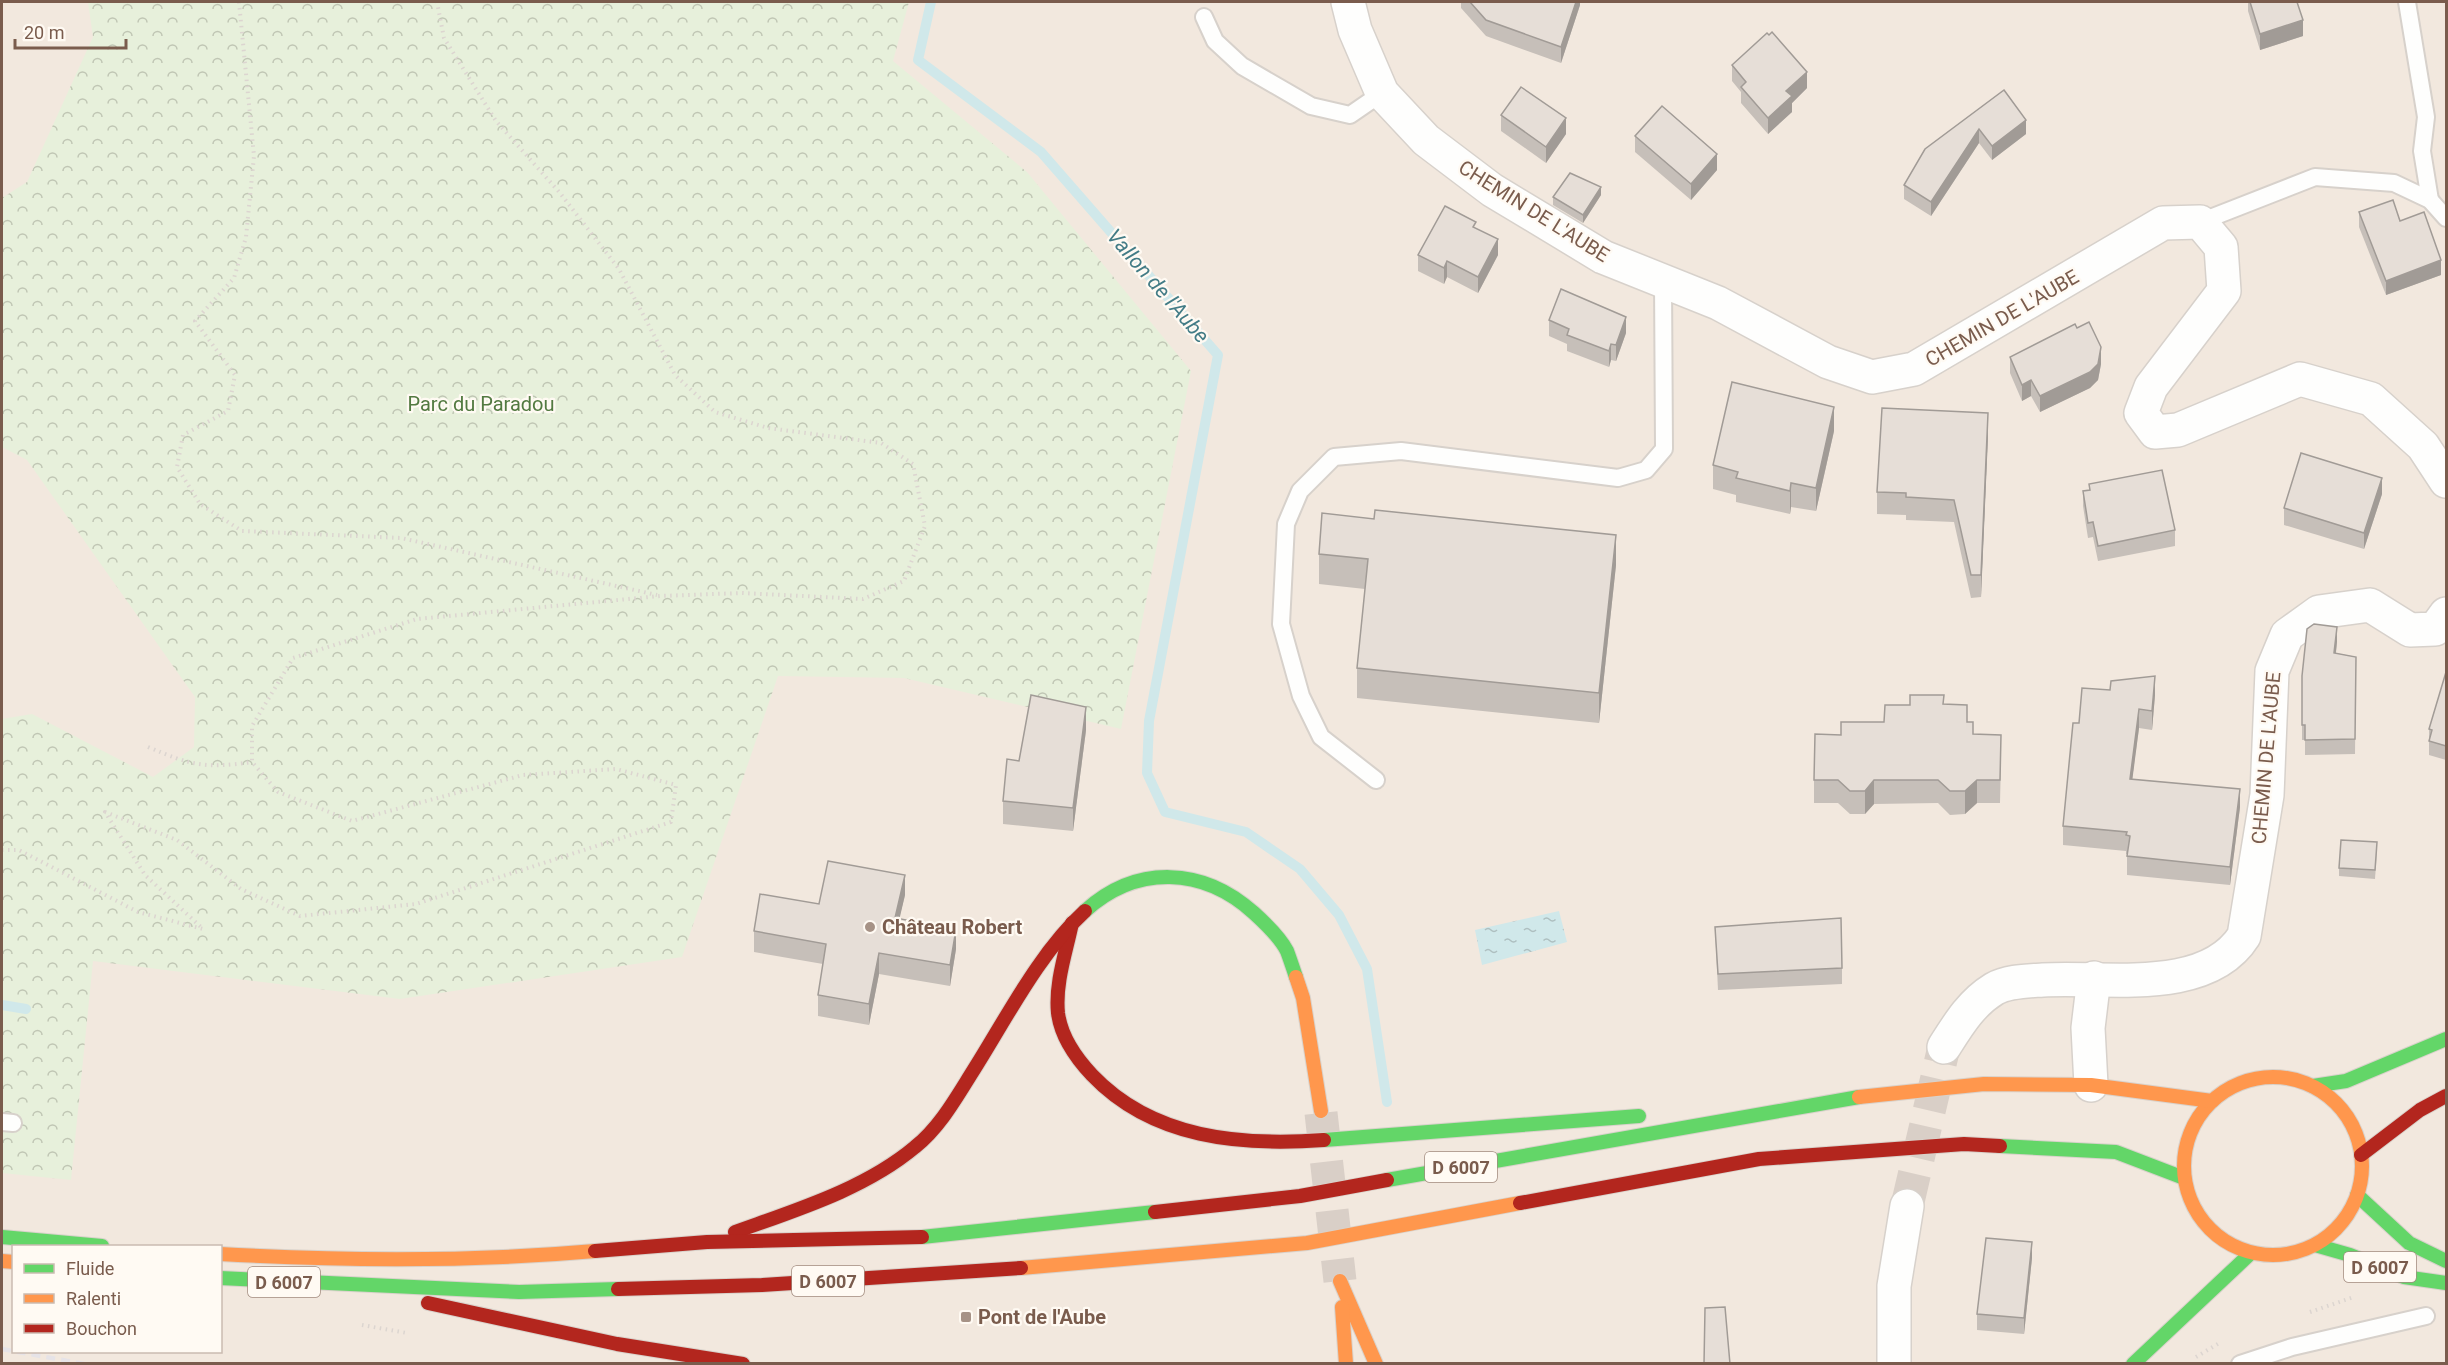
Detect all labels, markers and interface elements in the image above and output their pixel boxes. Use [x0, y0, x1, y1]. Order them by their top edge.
scale bar [15, 12, 126, 50]
text: 20 m [24, 22, 64, 43]
street label: CHEMIN DE L'AUBE [1454, 155, 1614, 267]
water label: Vallon de l'Aube [1102, 224, 1214, 348]
street label: CHEMIN DE L'AUBE [1921, 264, 2083, 372]
park label: Parc du Paradou [407, 392, 555, 416]
street label: CHEMIN DE L'AUBE [2247, 671, 2285, 845]
place label: Château Robert [882, 915, 1022, 939]
marker: Château Robert [863, 920, 877, 934]
road number: D 6007 [1425, 1152, 1497, 1182]
legend [12, 1245, 222, 1353]
road number: D 6007 [2344, 1252, 2416, 1282]
text: Fluide [66, 1258, 114, 1279]
road number: D 6007 [792, 1266, 864, 1296]
road number: D 6007 [248, 1267, 320, 1297]
text: Ralenti [66, 1288, 121, 1309]
place label: Pont de l'Aube [978, 1305, 1106, 1329]
marker: Pont de l'Aube [959, 1310, 973, 1324]
text: Bouchon [66, 1318, 137, 1339]

